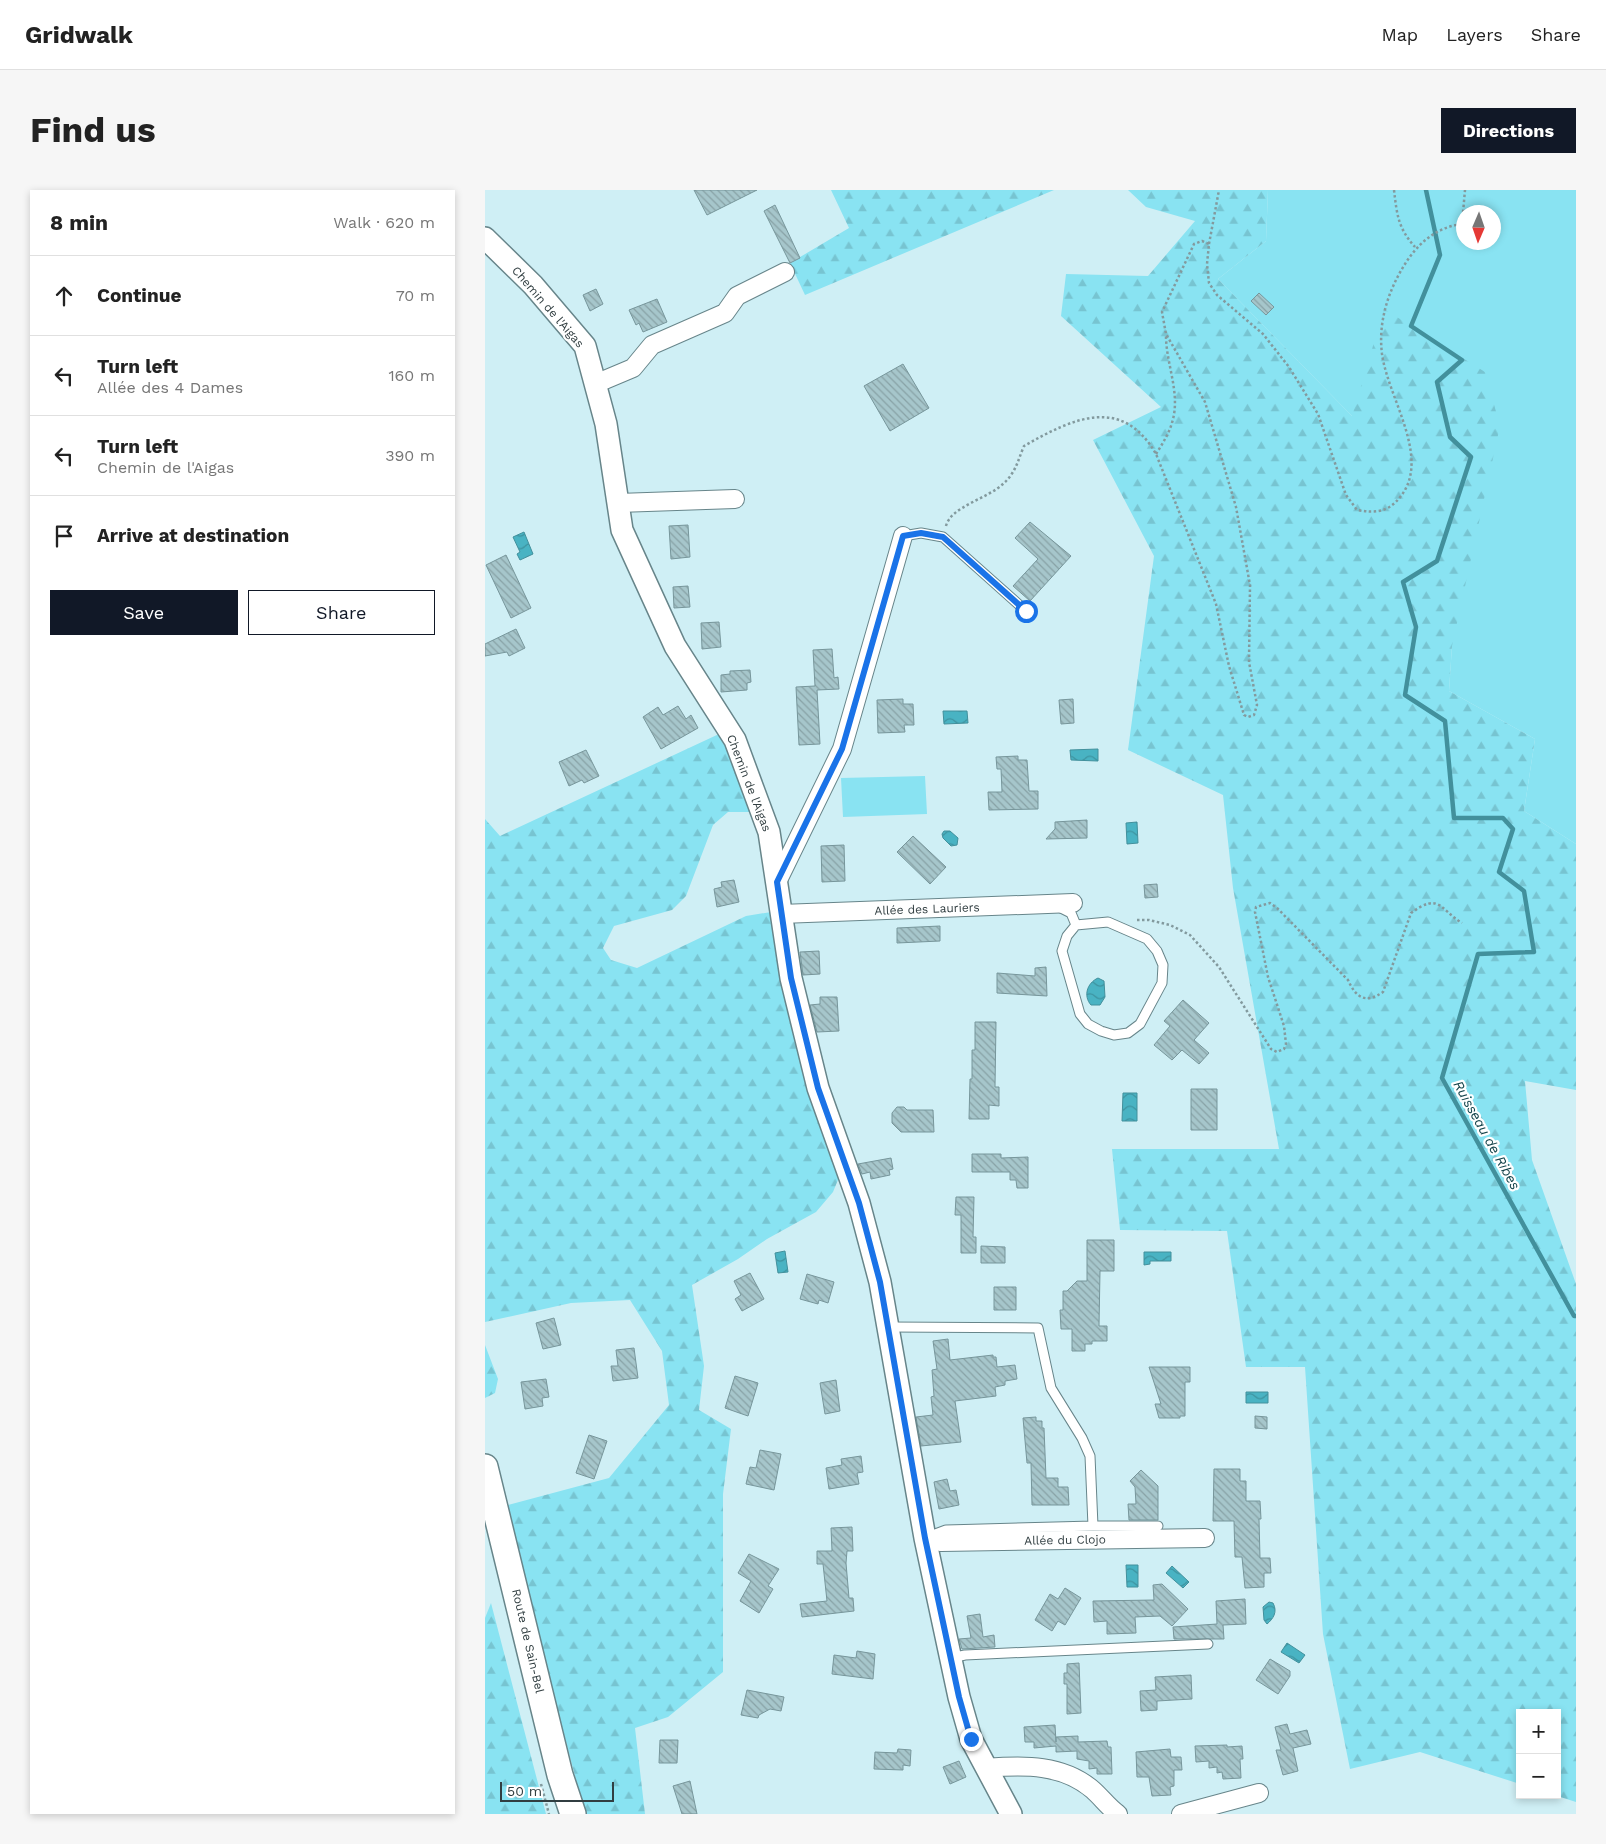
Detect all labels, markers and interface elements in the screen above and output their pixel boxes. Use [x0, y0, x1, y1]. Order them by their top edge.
text: Gridwalk [25, 21, 133, 49]
text: Map [1381, 24, 1418, 45]
text: Layers [1446, 24, 1503, 45]
text: Share [1531, 24, 1581, 45]
button: Directions [1441, 108, 1576, 153]
text: Find us [30, 109, 156, 151]
north arrow [1456, 205, 1501, 250]
text: 8 min [50, 210, 108, 235]
text: Walk · 620 m [333, 213, 435, 232]
street label: Chemin de l'Aigas [509, 264, 587, 350]
icon: ahead [50, 282, 78, 310]
text: Continue [97, 284, 181, 307]
text: 70 m [396, 286, 435, 305]
text: Turn left [97, 355, 178, 378]
icon: left [50, 362, 78, 390]
text: 160 m [388, 366, 435, 385]
text: Allée des 4 Dames [97, 378, 243, 397]
text: Turn left [97, 435, 178, 458]
icon: left [50, 442, 78, 470]
text: 390 m [385, 446, 435, 465]
text: Chemin de l'Aigas [97, 458, 234, 477]
icon: arrive [50, 522, 78, 550]
text: Arrive at destination [97, 524, 289, 547]
button: Save [50, 590, 238, 635]
button: Share [248, 590, 435, 635]
route start [1015, 600, 1038, 623]
street label: Chemin de l'Aigas [724, 732, 774, 834]
street label: Allée des Lauriers [874, 900, 980, 918]
water label: Ruisseau de Ribes [1450, 1078, 1524, 1192]
street label: Allée du Clojo [1024, 1532, 1106, 1548]
street label: Route de Sain-Bel [509, 1588, 547, 1695]
map controls [1516, 1709, 1561, 1799]
button: + [1516, 1709, 1561, 1754]
route end [960, 1728, 983, 1751]
button: − [1516, 1754, 1561, 1799]
scale bar [500, 1779, 614, 1802]
text: 50 m [507, 1783, 542, 1799]

